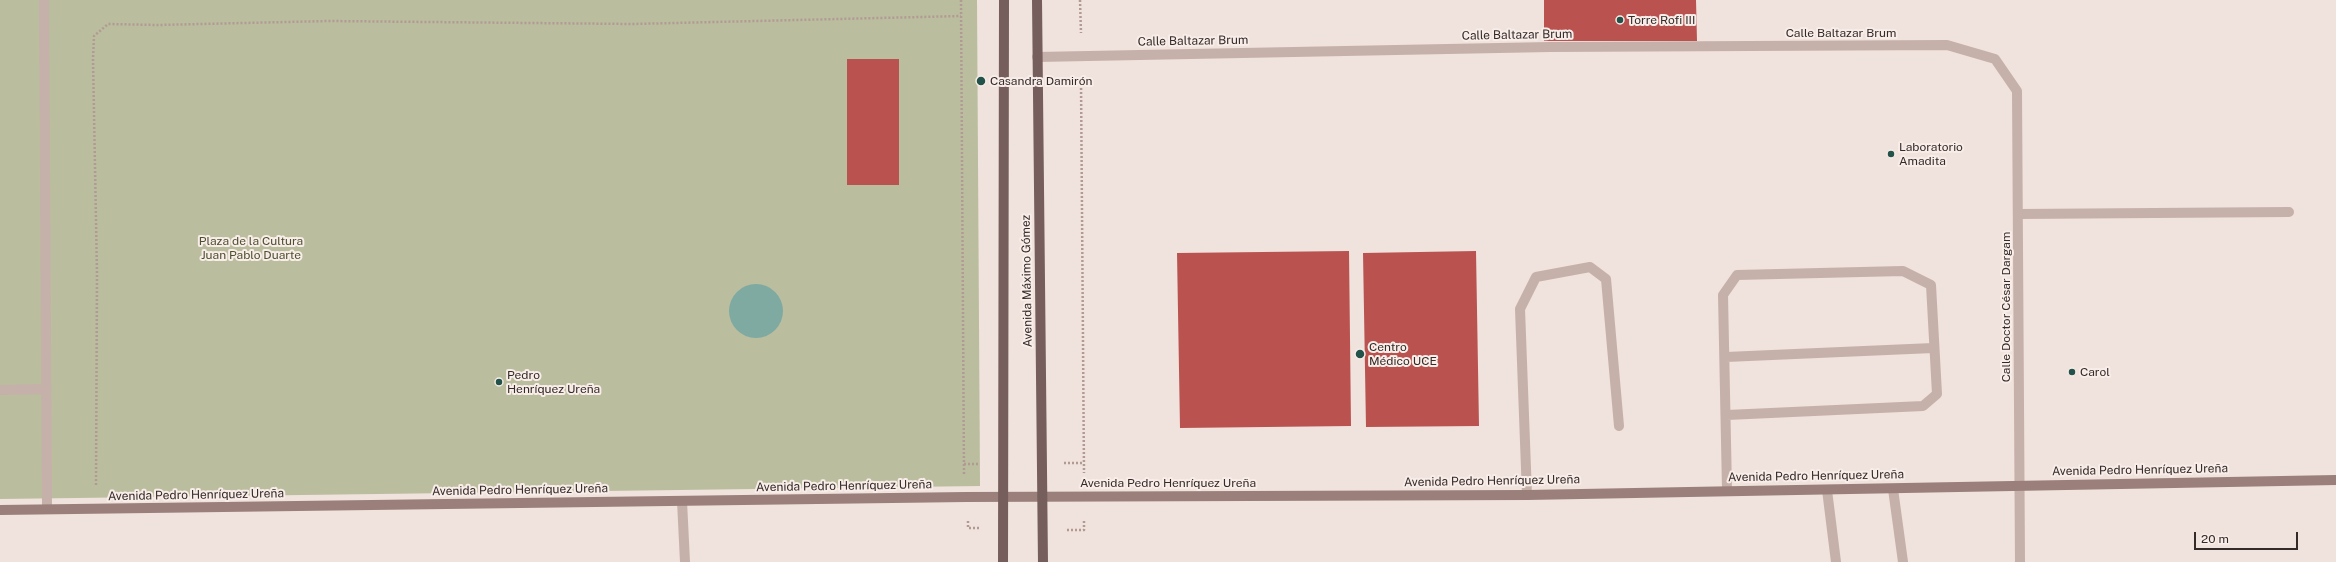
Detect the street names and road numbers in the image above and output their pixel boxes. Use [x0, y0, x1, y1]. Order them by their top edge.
street label: Calle Baltazar Brum [1786, 26, 1896, 40]
street label: Calle Baltazar Brum [1462, 27, 1572, 43]
street label: Calle Baltazar Brum [1138, 33, 1248, 49]
street label: Avenida Máximo Gómez [1019, 215, 1035, 347]
street label: Calle Doctor César Dargam [1999, 232, 2013, 382]
street label: Avenida Pedro Henríquez Ureña [2052, 461, 2228, 479]
street label: Avenida Pedro Henríquez Ureña [1728, 467, 1904, 485]
street label: Avenida Pedro Henríquez Ureña [1404, 472, 1580, 490]
street label: Avenida Pedro Henríquez Ureña [1080, 476, 1256, 490]
street label: Avenida Pedro Henríquez Ureña [756, 477, 932, 495]
street label: Avenida Pedro Henríquez Ureña [432, 481, 608, 499]
street label: Avenida Pedro Henríquez Ureña [108, 486, 284, 504]

